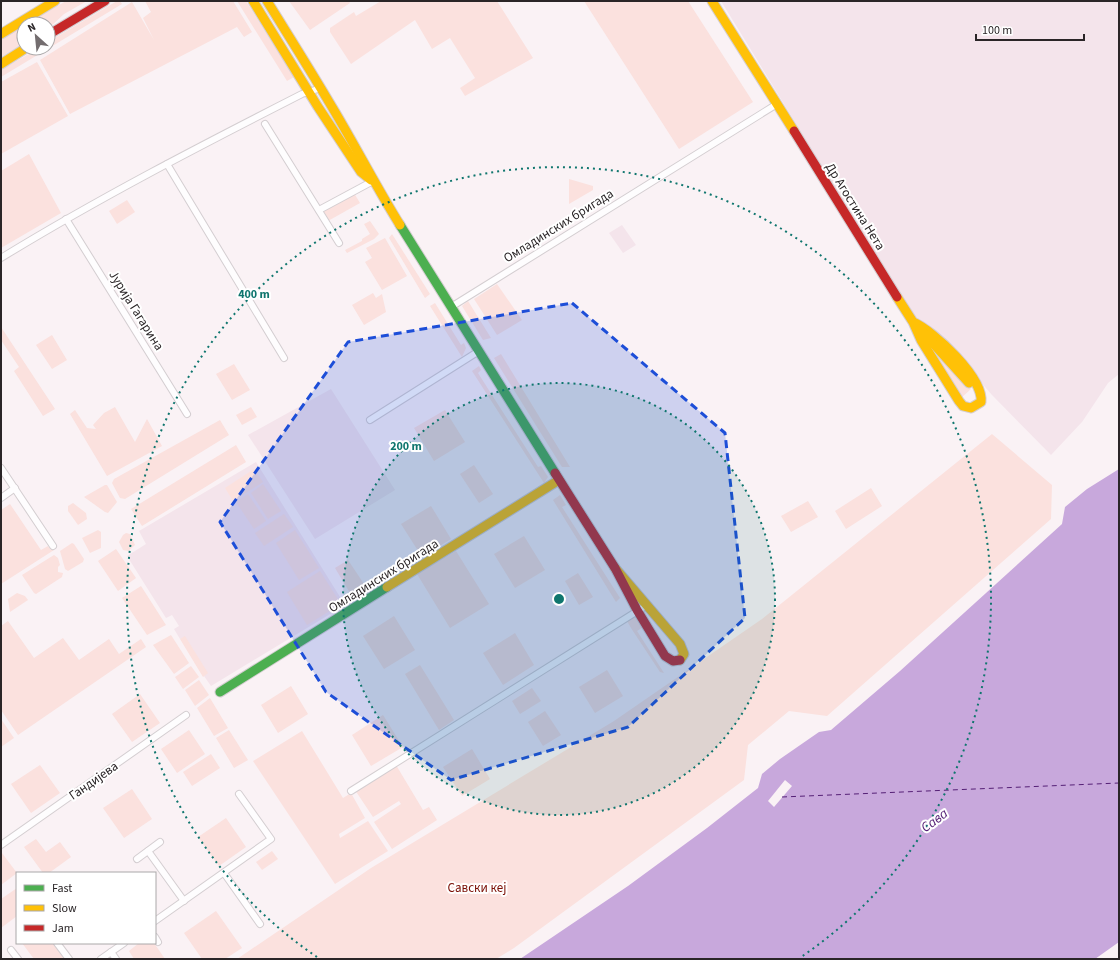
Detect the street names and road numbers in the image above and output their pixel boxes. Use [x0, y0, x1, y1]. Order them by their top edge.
street label: Др Агостина Нета [821, 159, 889, 254]
street label: Омладинских бригада [500, 185, 617, 267]
street label: Јурија Гагарина [104, 267, 168, 354]
street label: Омладинских бригада [325, 535, 442, 617]
street label: Гандијева [65, 757, 122, 804]

